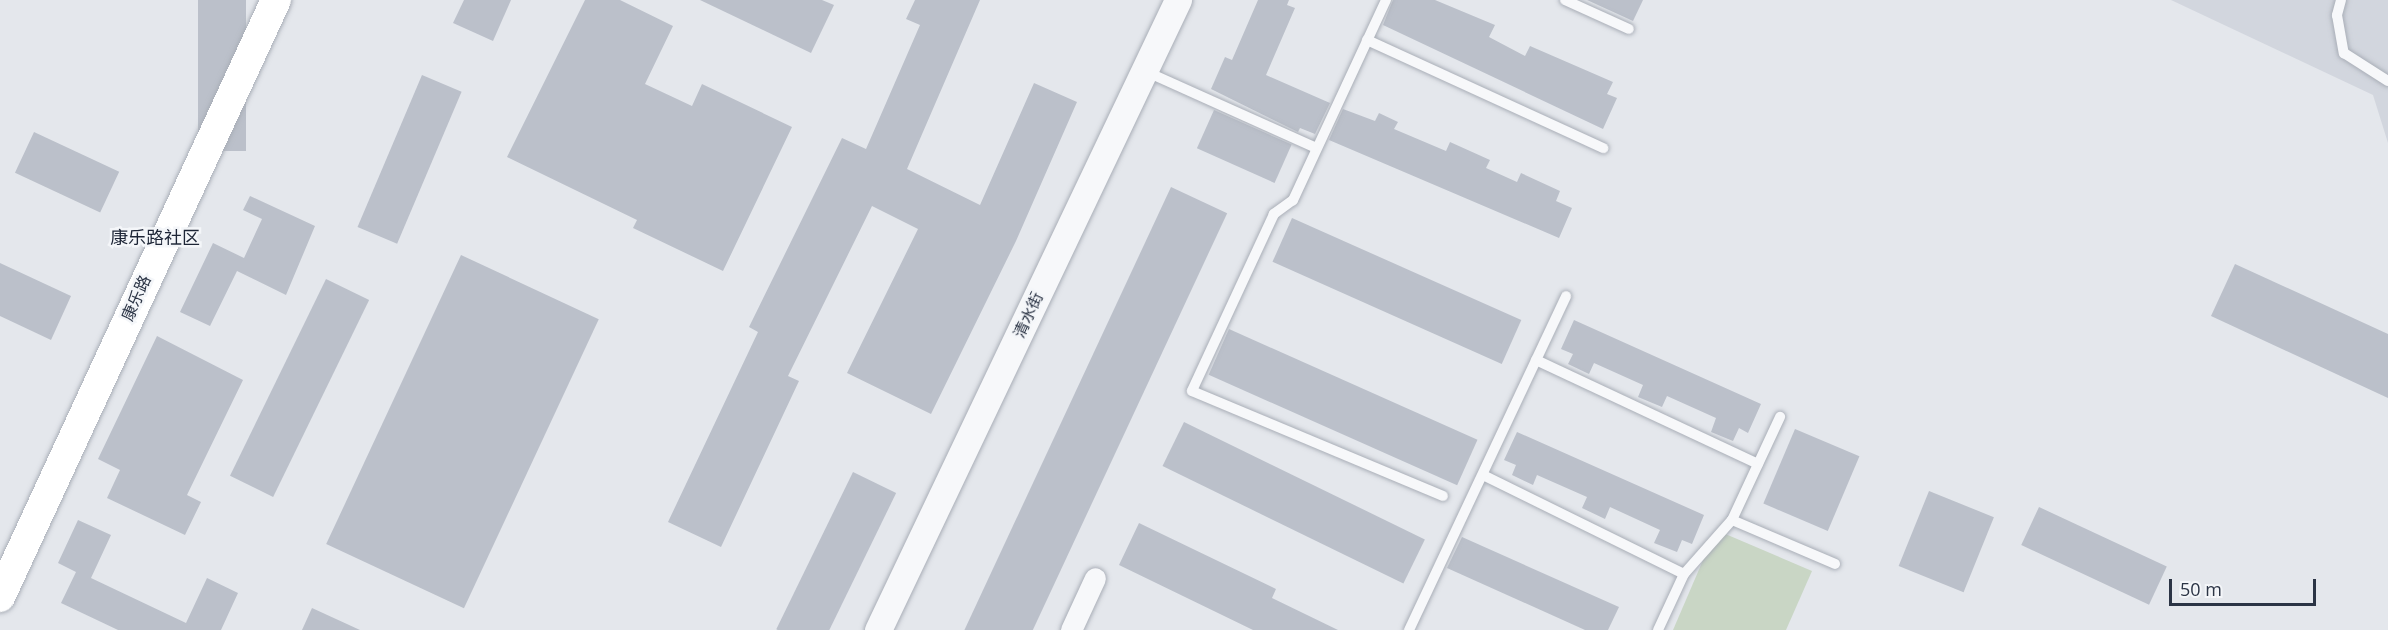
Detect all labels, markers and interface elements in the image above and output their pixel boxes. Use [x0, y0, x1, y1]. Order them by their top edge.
district label: 康乐路社区 [110, 226, 200, 248]
street label: 康乐路 [117, 272, 155, 324]
street label: 清水街 [1009, 289, 1047, 341]
scale bar [2172, 567, 2319, 605]
text: 50 m [2180, 577, 2222, 601]

